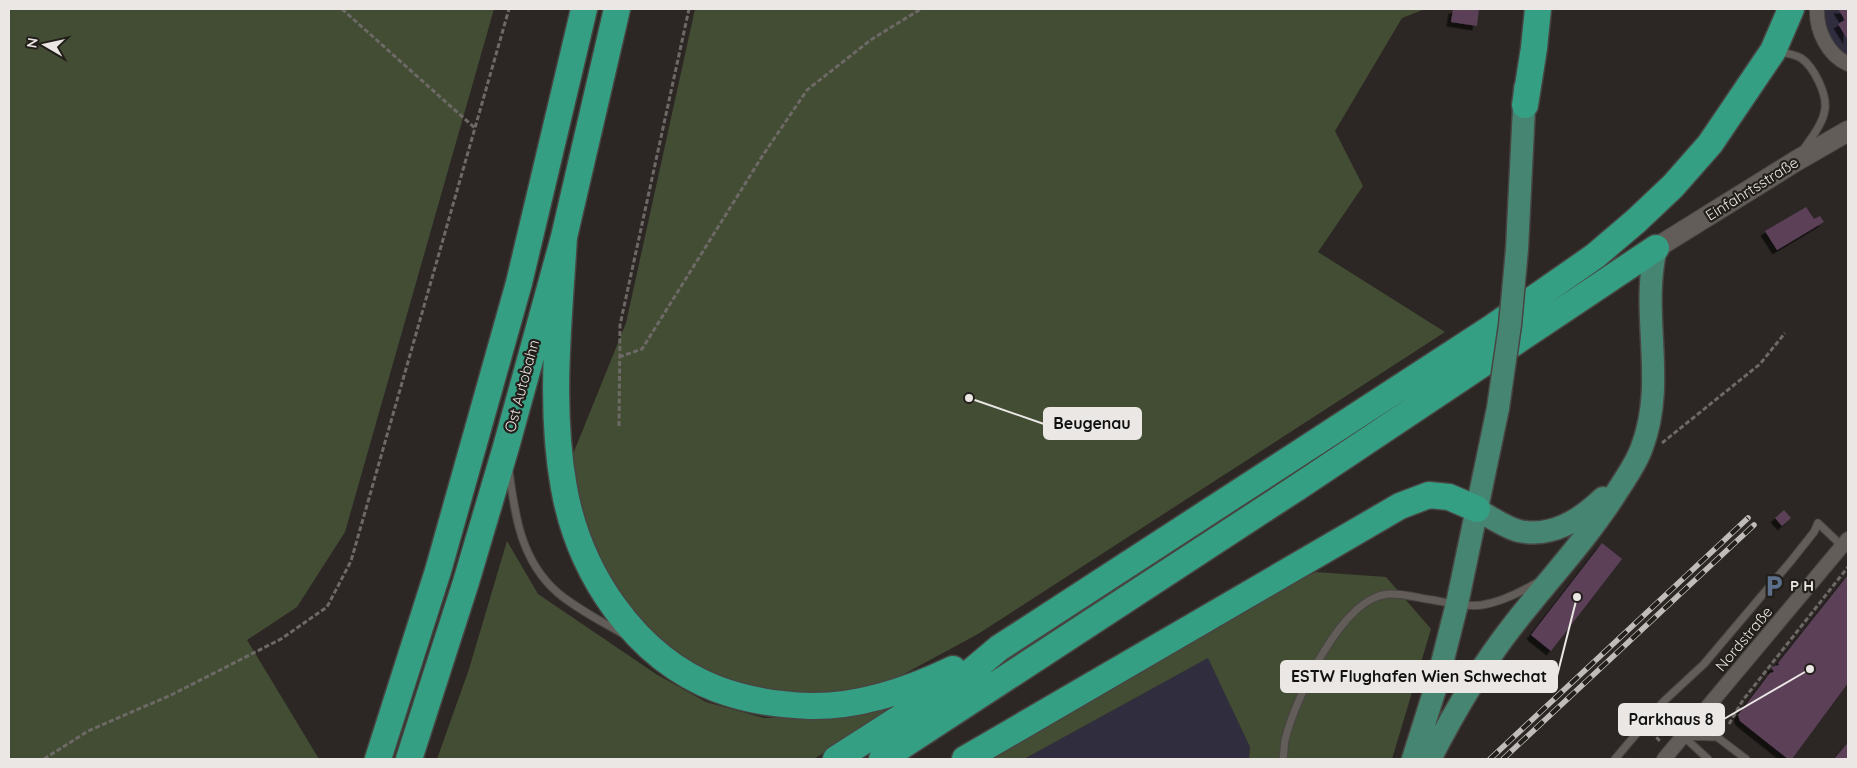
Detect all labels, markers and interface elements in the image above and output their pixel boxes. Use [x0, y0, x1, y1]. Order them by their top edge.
north arrow [20, 20, 70, 70]
text: N [22, 36, 42, 49]
street label: Einfahrtsstraße [1702, 152, 1802, 225]
street label: Ost Autobahn [500, 337, 543, 434]
callout: Beugenau [1044, 408, 1141, 439]
text: Beugenau [1053, 413, 1131, 433]
parking icon: P H [1761, 573, 1787, 599]
place label: P H [1790, 576, 1814, 595]
street label: Nordstraße [1711, 602, 1776, 675]
callout: ESTW Flughafen Wien Schwechat [1281, 661, 1557, 692]
text: ESTW Flughafen Wien Schwechat [1291, 666, 1547, 686]
callout: Parkhaus 8 [1619, 704, 1724, 735]
text: Parkhaus 8 [1628, 709, 1714, 729]

